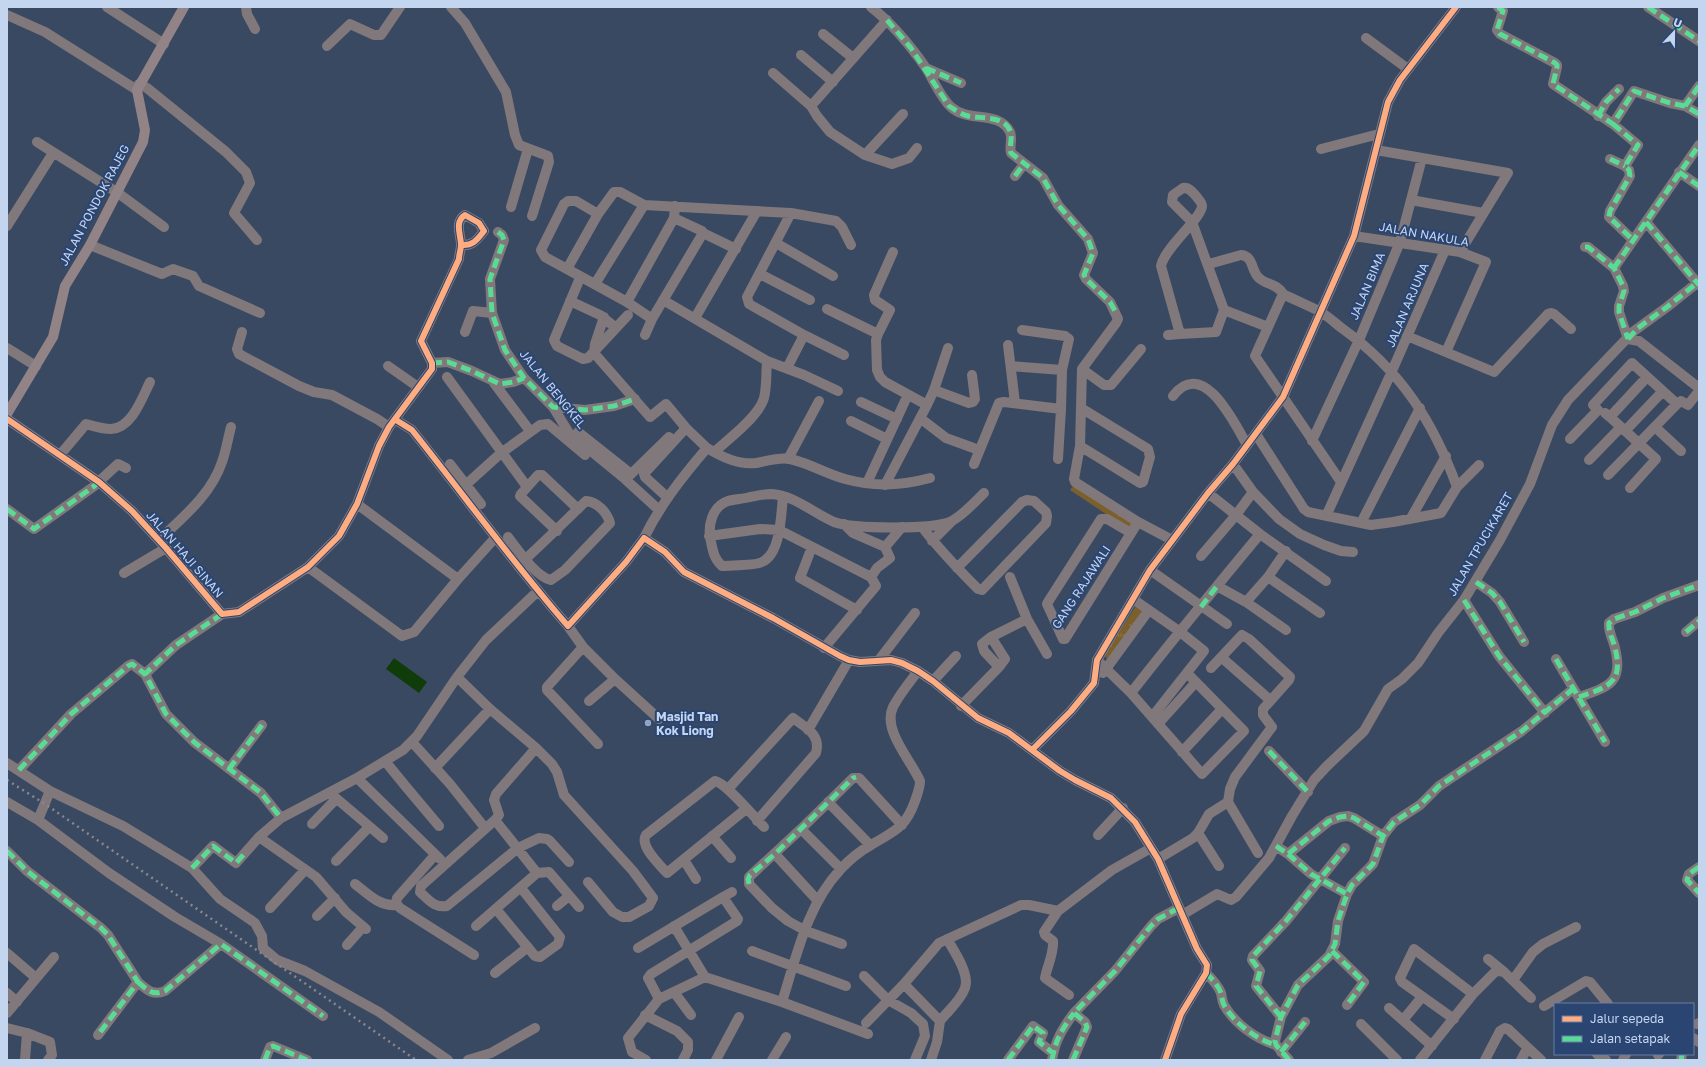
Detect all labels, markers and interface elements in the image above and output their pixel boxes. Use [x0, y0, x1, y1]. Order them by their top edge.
north arrow [1654, 12, 1694, 52]
text: U [1672, 15, 1684, 30]
street label: JALAN PONDOK RAJEG [56, 142, 132, 268]
street label: JALAN NAKULA [1378, 219, 1470, 249]
street label: JALAN BIMA [1346, 250, 1388, 322]
street label: JALAN ARJUNA [1382, 260, 1432, 350]
street label: JALAN BENGKEL [517, 347, 589, 432]
street label: JALAN TPUCIKARET [1444, 489, 1516, 599]
street label: JALAN HAJI SINAN [143, 508, 227, 600]
street label: GANG RAJAWALI [1049, 543, 1113, 631]
place label: Masjid Tan Kok Liong [656, 709, 718, 738]
marker: Masjid Tan Kok Liong [643, 718, 653, 728]
legend [1554, 1003, 1694, 1055]
text: Jalur sepeda [1590, 1011, 1664, 1026]
text: Jalan setapak [1590, 1031, 1671, 1046]

